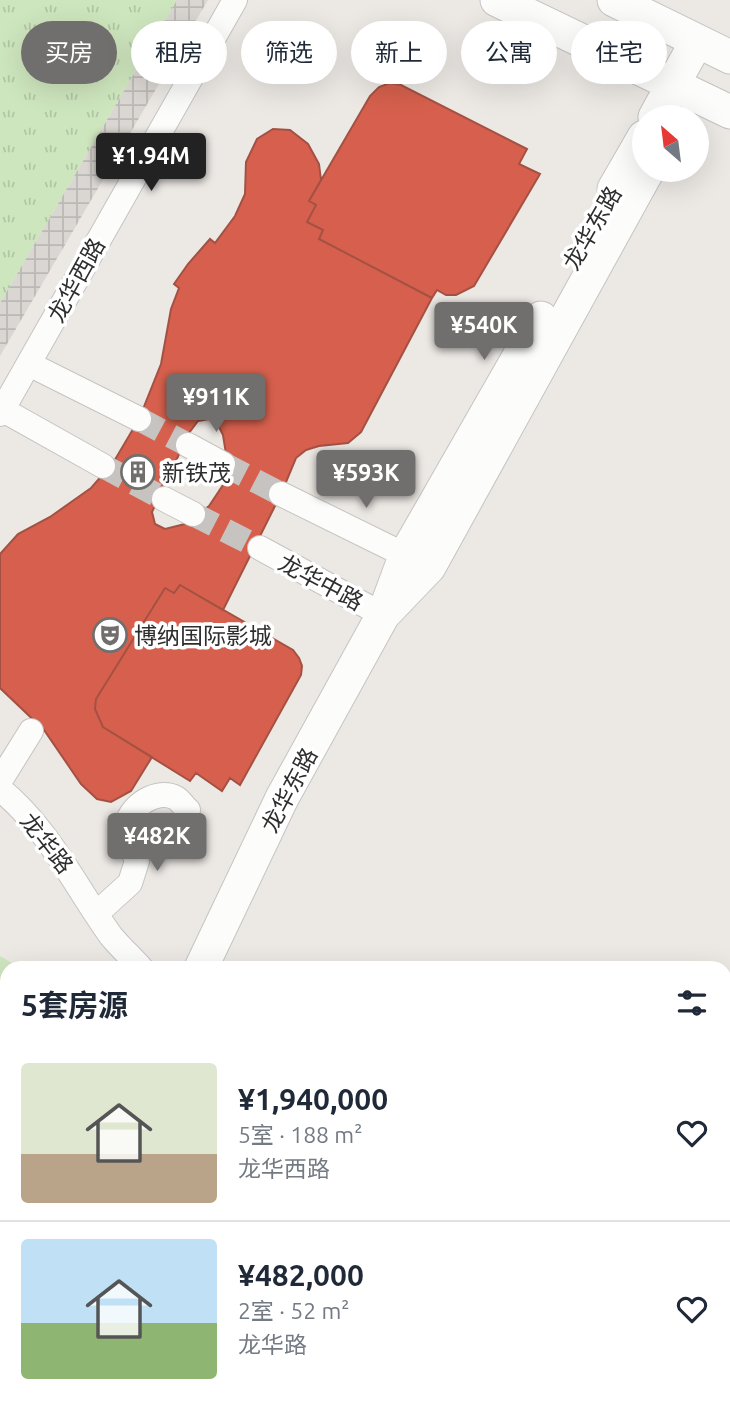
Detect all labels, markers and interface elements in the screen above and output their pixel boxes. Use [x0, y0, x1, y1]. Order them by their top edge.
chip: 买房 [21, 21, 117, 84]
chip: 租房 [131, 21, 227, 84]
chip: 筛选 [241, 21, 337, 84]
chip: 新上 [351, 21, 447, 84]
chip: 公寓 [461, 21, 557, 84]
chip: 住宅 [571, 21, 667, 84]
north arrow [632, 105, 709, 182]
map controls [632, 105, 709, 182]
pin: ¥1.94M [94, 134, 208, 193]
text: ¥1.94M [112, 143, 190, 168]
street label: 龙华东路 [558, 182, 626, 274]
street label: 龙华西路 [43, 234, 109, 326]
pin: ¥540K [435, 302, 533, 362]
text: ¥540K [450, 312, 518, 337]
pin: ¥911K [167, 374, 265, 434]
text: ¥911K [182, 384, 250, 409]
pin: ¥593K [317, 450, 415, 510]
building icon: 新铁茂 [119, 453, 157, 491]
place label: 新铁茂 [162, 460, 231, 485]
text: ¥593K [332, 460, 400, 485]
street label: 龙华中路 [275, 549, 367, 615]
theatre icon: 博纳国际影城 [91, 616, 129, 654]
place label: 博纳国际影城 [134, 623, 272, 648]
street label: 龙华东路 [256, 744, 322, 836]
street label: 龙华路 [16, 808, 78, 878]
pin: ¥482K [108, 814, 206, 873]
text: ¥482K [123, 823, 191, 848]
icon: filters [673, 984, 711, 1022]
text: 5套房源 [21, 988, 128, 1022]
text: ¥1,940,000 [238, 1082, 388, 1116]
icon: home [77, 1091, 161, 1175]
icon: heart [673, 1114, 711, 1152]
text: 5室 · 188 m² [238, 1122, 362, 1147]
text: 龙华西路 [238, 1156, 330, 1181]
text: ¥482,000 [238, 1258, 364, 1292]
icon: home [77, 1267, 161, 1351]
icon: heart [673, 1290, 711, 1328]
text: 2室 · 52 m² [238, 1298, 349, 1323]
text: 龙华路 [238, 1332, 307, 1357]

